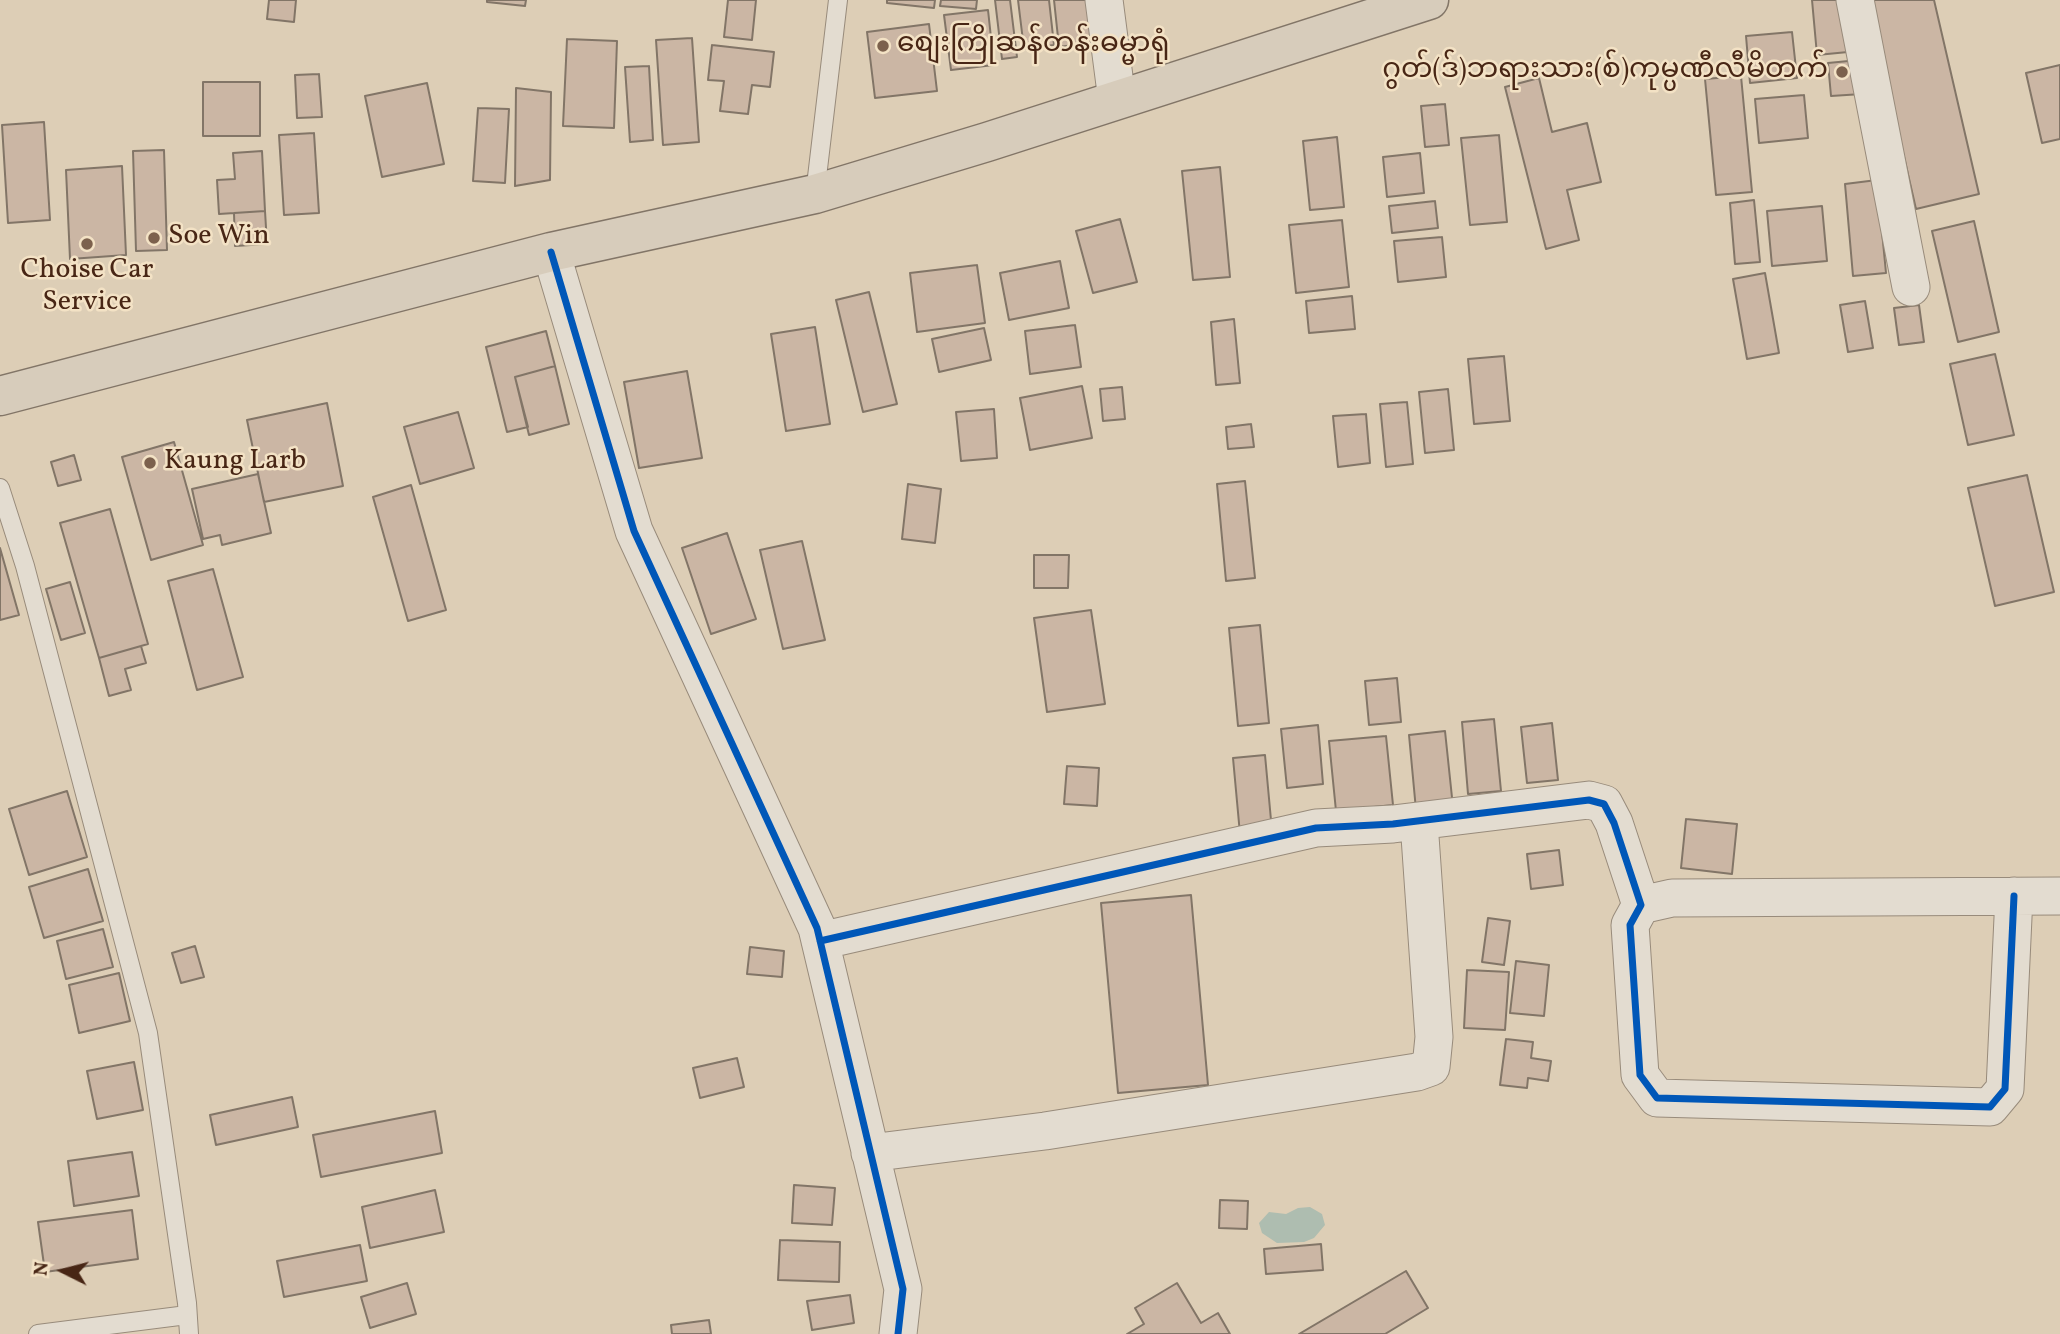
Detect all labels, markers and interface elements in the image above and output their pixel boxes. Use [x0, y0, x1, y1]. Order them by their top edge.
place label: စျေးကြိုဆန်တန်းဓမ္မာရုံ [897, 29, 1169, 63]
marker: စျေးကြိုဆန်တန်းဓမ္မာရုံ [875, 38, 891, 54]
place label: ဂွတ်(ဒ်)ဘရားသား(စ်)ကုမ္ပဏီလီမိတက် [1382, 55, 1828, 89]
marker: ဂွတ်(ဒ်)ဘရားသား(စ်)ကုမ္ပဏီလီမိတက် [1834, 64, 1850, 80]
place label: Soe Win [168, 221, 270, 255]
marker: Soe Win [146, 230, 162, 246]
marker: Choise Car Service [79, 236, 95, 252]
place label: Choise Car Service [20, 255, 154, 321]
place label: Kaung Larb [164, 446, 306, 480]
marker: Kaung Larb [142, 455, 158, 471]
north arrow [28, 1236, 98, 1306]
text: N [28, 1261, 56, 1277]

